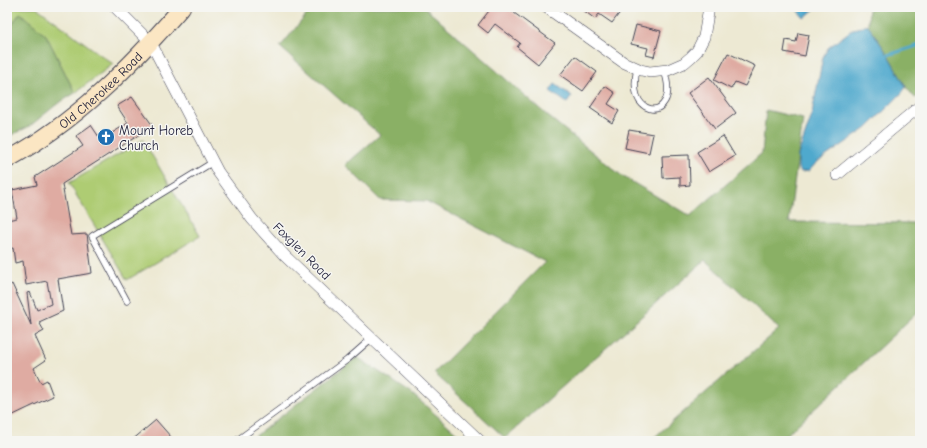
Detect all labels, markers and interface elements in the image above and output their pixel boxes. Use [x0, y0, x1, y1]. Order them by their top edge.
street label: Old Cherokee Road [56, 49, 145, 131]
place label: Mount Horeb Church [119, 123, 193, 153]
church icon: Mount Horeb Church [96, 127, 116, 147]
street label: Foxglen Road [270, 219, 334, 283]

